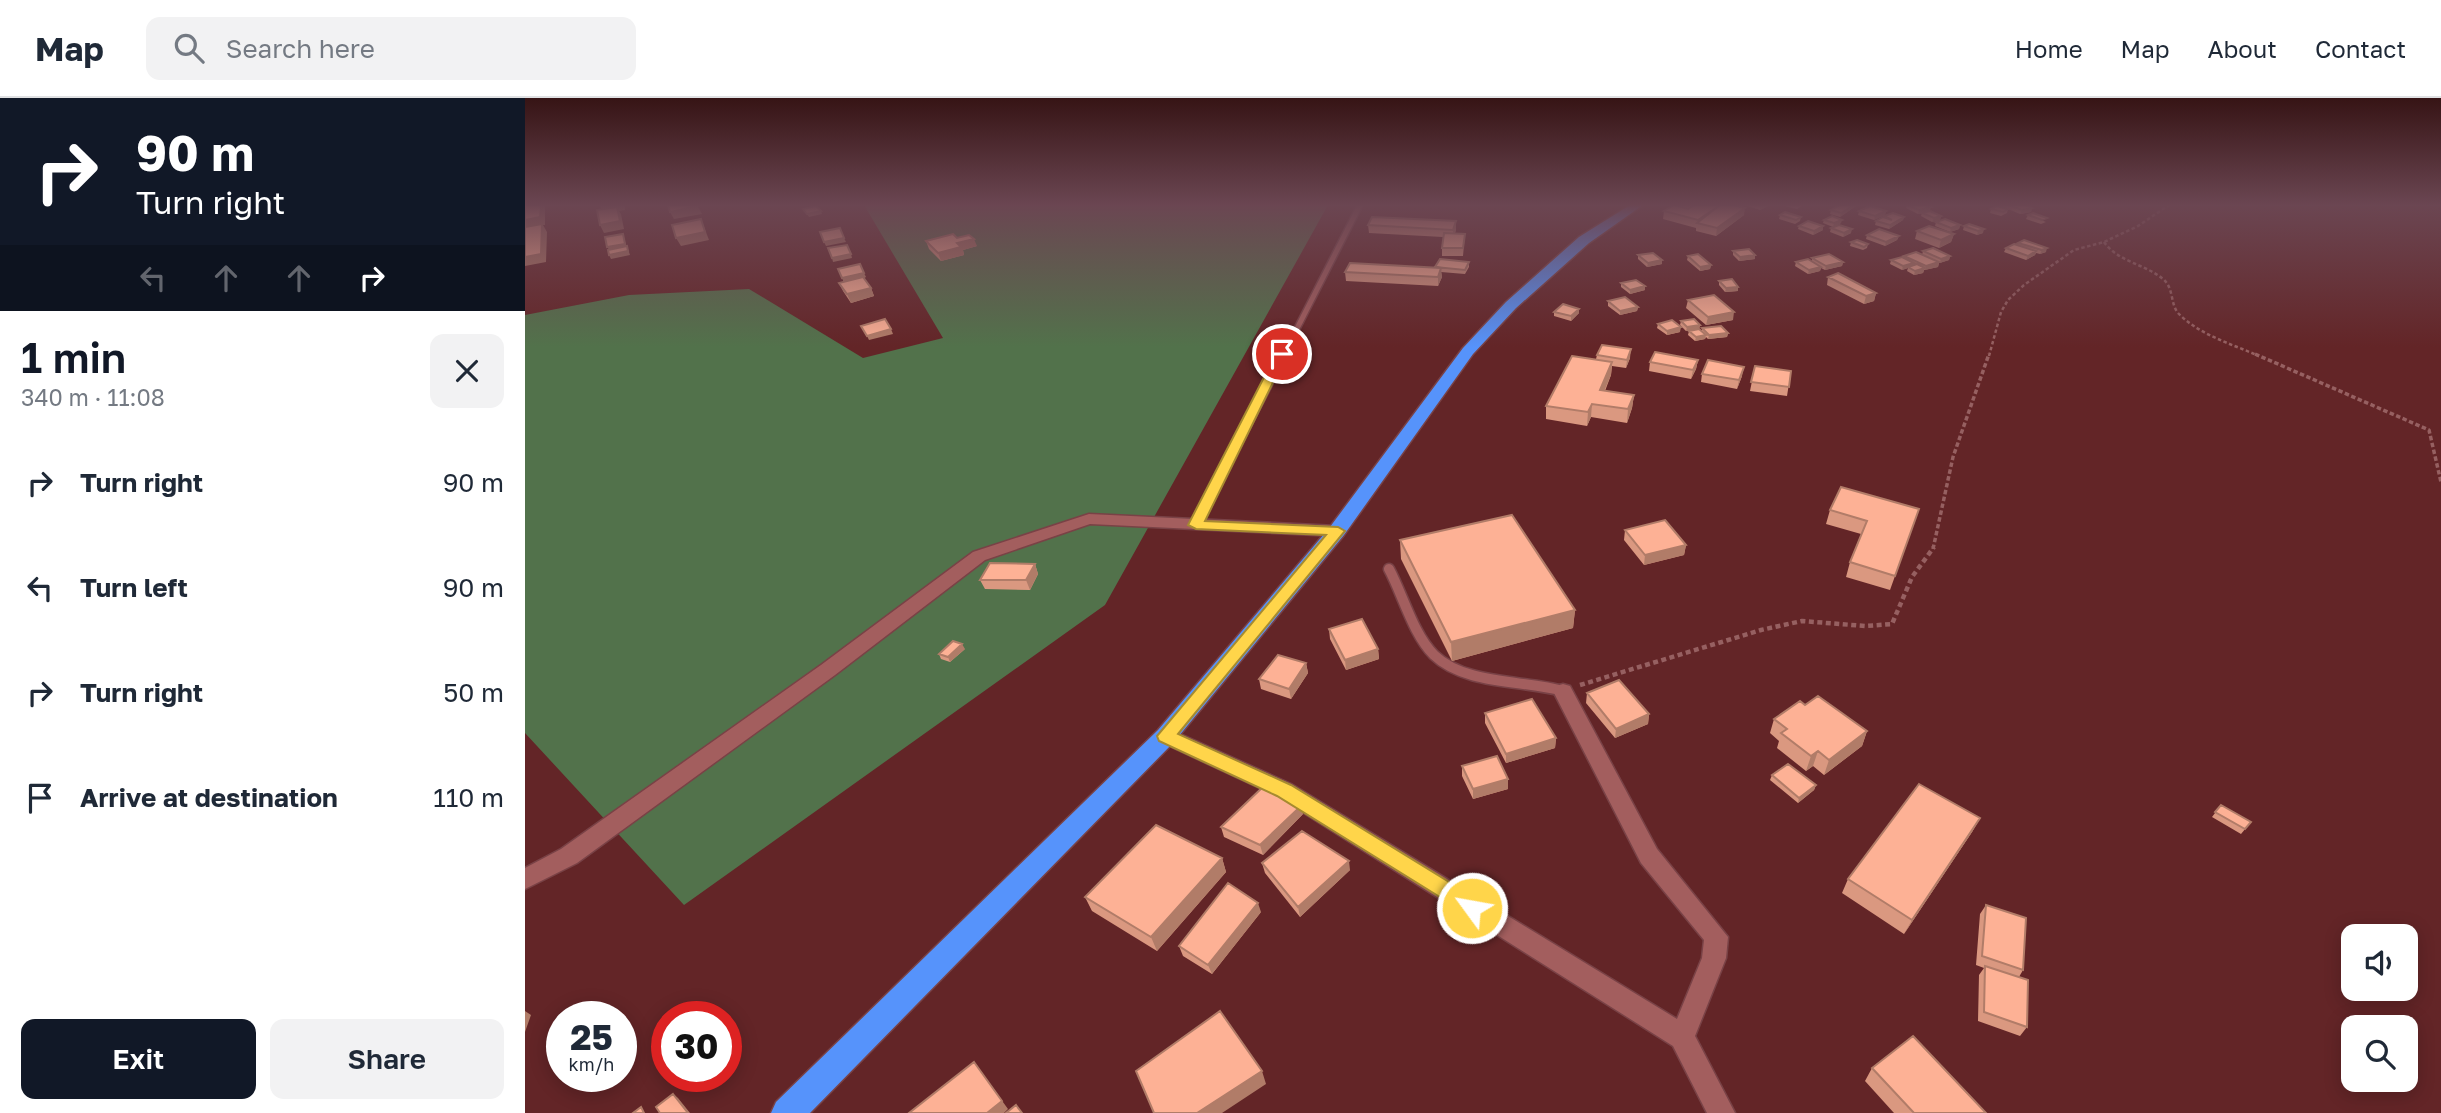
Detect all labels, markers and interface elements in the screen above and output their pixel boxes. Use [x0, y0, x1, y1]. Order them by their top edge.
search box [146, 17, 636, 80]
text: Map [35, 29, 104, 68]
icon: search [170, 29, 208, 67]
text: Search here [226, 33, 375, 64]
text: Home [2015, 34, 2083, 63]
text: Map [2121, 34, 2170, 63]
text: About [2208, 34, 2277, 63]
text: Contact [2315, 34, 2406, 63]
text: 90 m [136, 123, 254, 182]
icon: right [21, 126, 112, 217]
text: Turn right [136, 183, 285, 221]
icon: left [134, 259, 172, 297]
icon: ahead [207, 259, 245, 297]
icon: ahead [280, 259, 318, 297]
icon: right [353, 259, 391, 297]
pin [1252, 324, 1312, 384]
text: 1 min [21, 332, 126, 382]
button: close [430, 334, 504, 408]
icon: arrive [1263, 335, 1301, 373]
text: 340 m · 11:08 [21, 383, 165, 411]
icon: right [21, 464, 59, 502]
text: Turn right [80, 467, 203, 498]
text: 90 m [443, 467, 504, 498]
icon: left [21, 569, 59, 607]
text: Turn left [80, 572, 188, 603]
text: 90 m [443, 572, 504, 603]
icon: right [21, 674, 59, 712]
text: Turn right [80, 677, 203, 708]
text: 50 m [443, 677, 504, 708]
icon: arrive [21, 779, 59, 817]
text: Arrive at destination [80, 782, 338, 813]
text: 110 m [433, 782, 504, 813]
position arrow [1435, 871, 1509, 945]
map controls [2341, 924, 2418, 1092]
button: sound [2341, 924, 2418, 1001]
speed limit sign: 30 [651, 1001, 742, 1092]
button: search [2341, 1015, 2418, 1092]
text: 25 [570, 1016, 613, 1058]
button: Exit [21, 1019, 256, 1099]
button: Share [270, 1019, 504, 1099]
text: km/h [569, 1053, 614, 1075]

